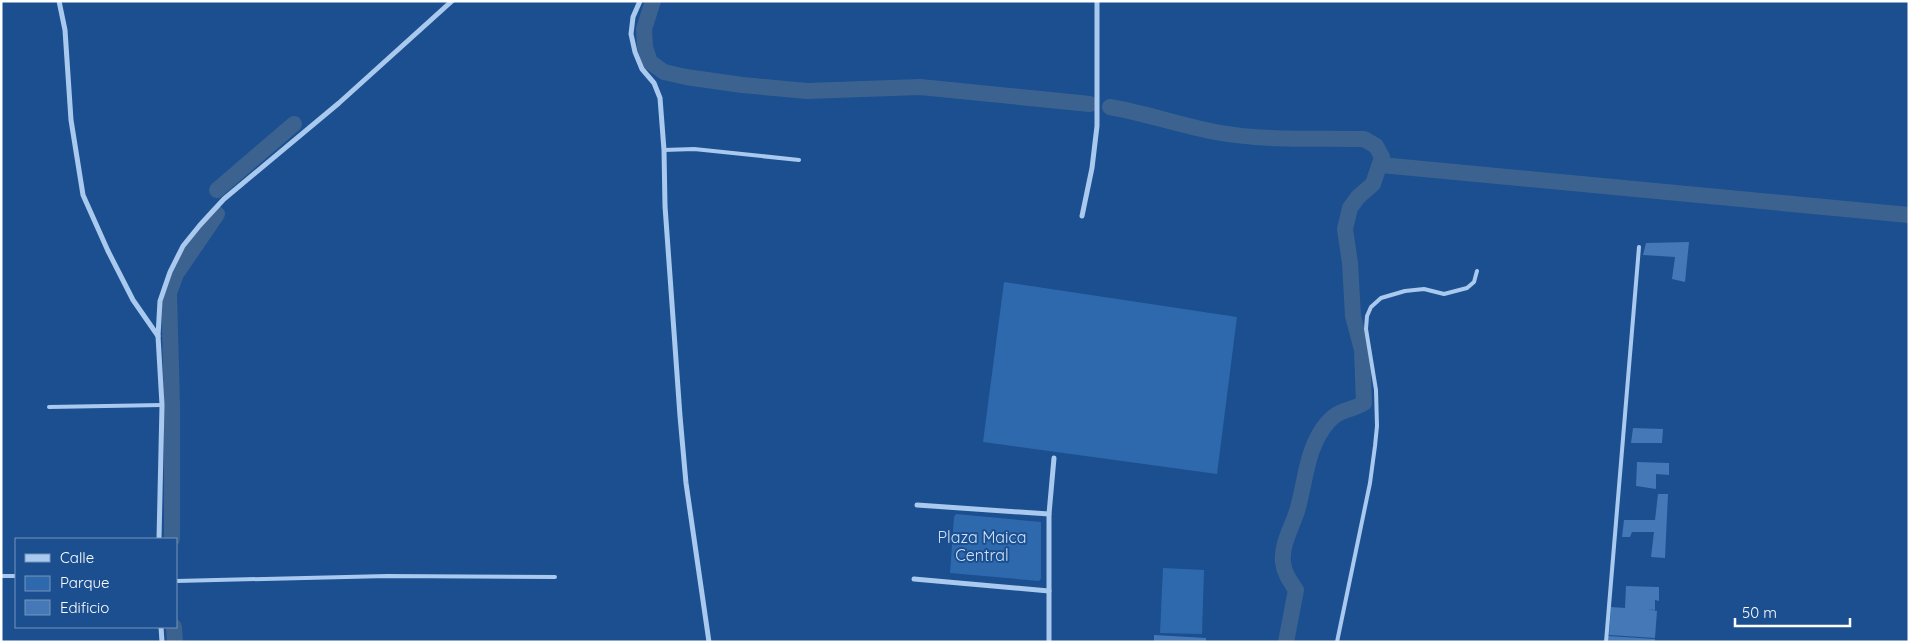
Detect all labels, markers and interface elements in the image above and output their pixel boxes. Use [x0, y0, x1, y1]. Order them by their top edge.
park label: Plaza Maica Central [938, 527, 1026, 565]
legend [15, 538, 178, 628]
text: Calle [60, 548, 94, 567]
text: Parque [60, 573, 110, 592]
scale bar [1735, 596, 1850, 628]
text: Edificio [60, 598, 109, 617]
text: 50 m [1742, 603, 1777, 622]

